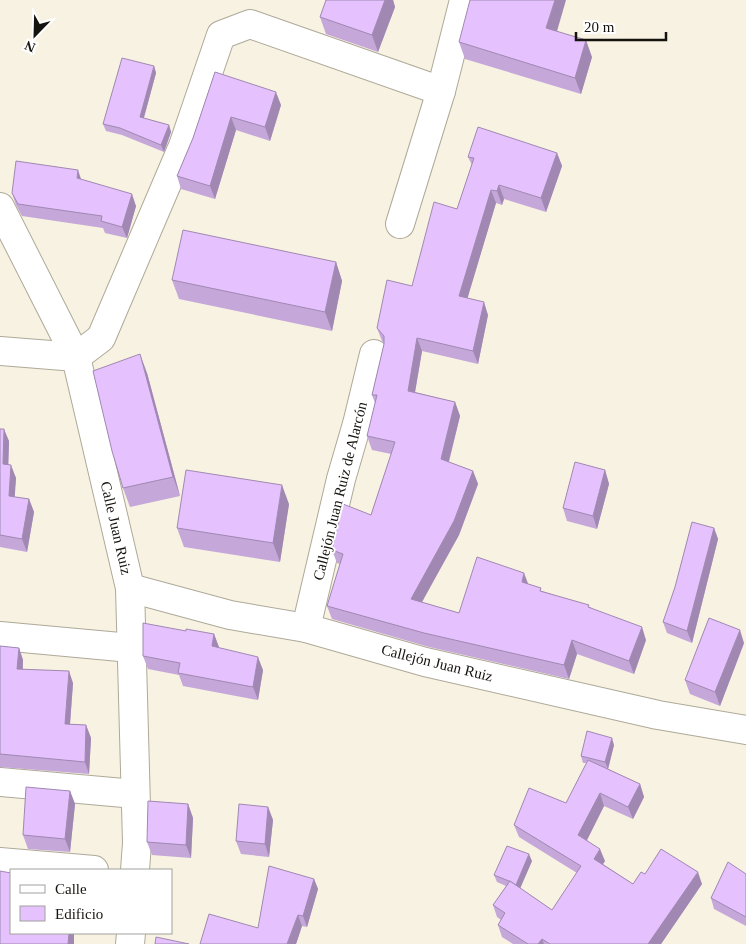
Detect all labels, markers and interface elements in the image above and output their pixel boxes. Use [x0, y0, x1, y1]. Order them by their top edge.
north arrow [10, 10, 60, 60]
scale bar [576, 10, 666, 42]
text: 20 m [584, 19, 615, 35]
text: N [23, 38, 38, 55]
street label: Callejón Juan Ruiz de Alarcón [310, 400, 370, 582]
street label: Calle Juan Ruiz [98, 480, 135, 576]
street label: Callejón Juan Ruiz [380, 641, 495, 685]
legend [10, 869, 172, 934]
text: Calle [55, 881, 87, 897]
text: Edificio [55, 906, 103, 922]

